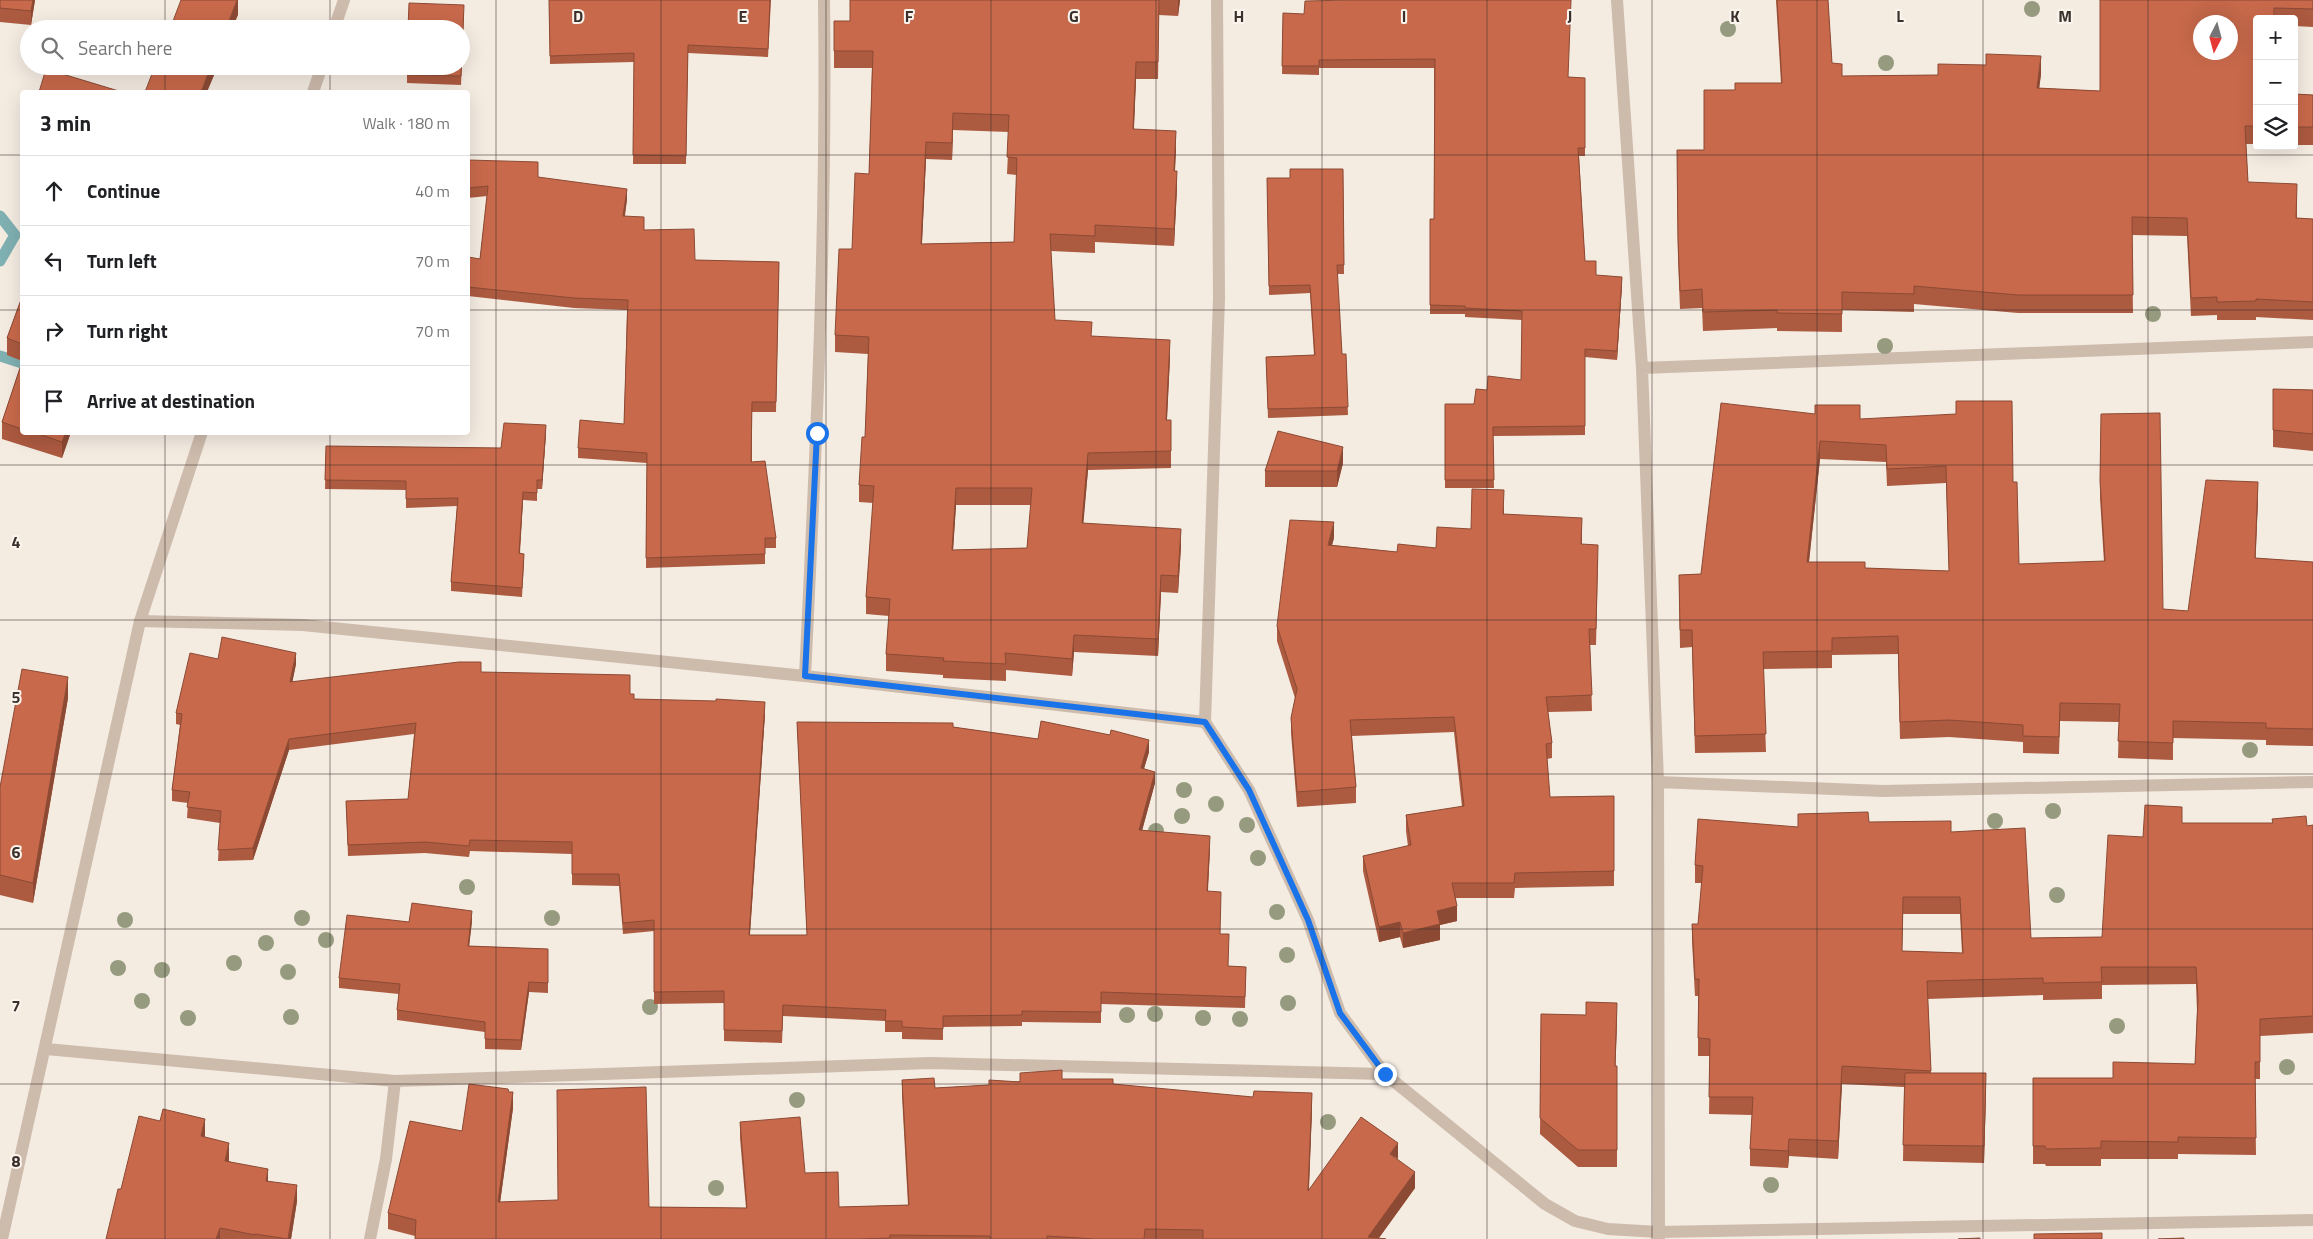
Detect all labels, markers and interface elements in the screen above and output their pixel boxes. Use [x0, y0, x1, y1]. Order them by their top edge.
text: D [573, 4, 583, 28]
text: E [739, 4, 748, 28]
text: F [905, 4, 914, 28]
text: G [1069, 4, 1079, 28]
text: H [1234, 4, 1244, 28]
text: I [1402, 4, 1406, 28]
text: J [1568, 4, 1572, 28]
text: K [1730, 4, 1740, 28]
text: L [1896, 4, 1904, 28]
text: M [2058, 4, 2072, 28]
north arrow [2193, 15, 2238, 60]
map controls [2253, 15, 2298, 150]
button: + [2253, 15, 2298, 60]
search box [20, 20, 470, 75]
text: Search here [78, 33, 172, 62]
icon: search [38, 34, 66, 62]
button: − [2253, 60, 2298, 105]
button: layers [2253, 105, 2298, 150]
text: 3 min [40, 107, 91, 139]
text: Walk · 180 m [362, 111, 450, 135]
text: Continue [87, 176, 160, 205]
icon: ahead [40, 177, 68, 205]
text: 40 m [415, 179, 450, 203]
text: Turn left [87, 246, 157, 275]
icon: left [40, 247, 68, 275]
text: 70 m [415, 249, 450, 273]
text: Turn right [87, 316, 168, 345]
icon: right [40, 317, 68, 345]
text: 70 m [415, 319, 450, 343]
text: Arrive at destination [87, 386, 255, 415]
icon: arrive [40, 387, 68, 415]
route start [806, 422, 829, 445]
text: 4 [12, 530, 21, 554]
text: 5 [12, 685, 21, 709]
text: 6 [12, 840, 21, 864]
text: 7 [12, 994, 20, 1018]
route end [1374, 1063, 1397, 1086]
text: 8 [12, 1149, 21, 1173]

